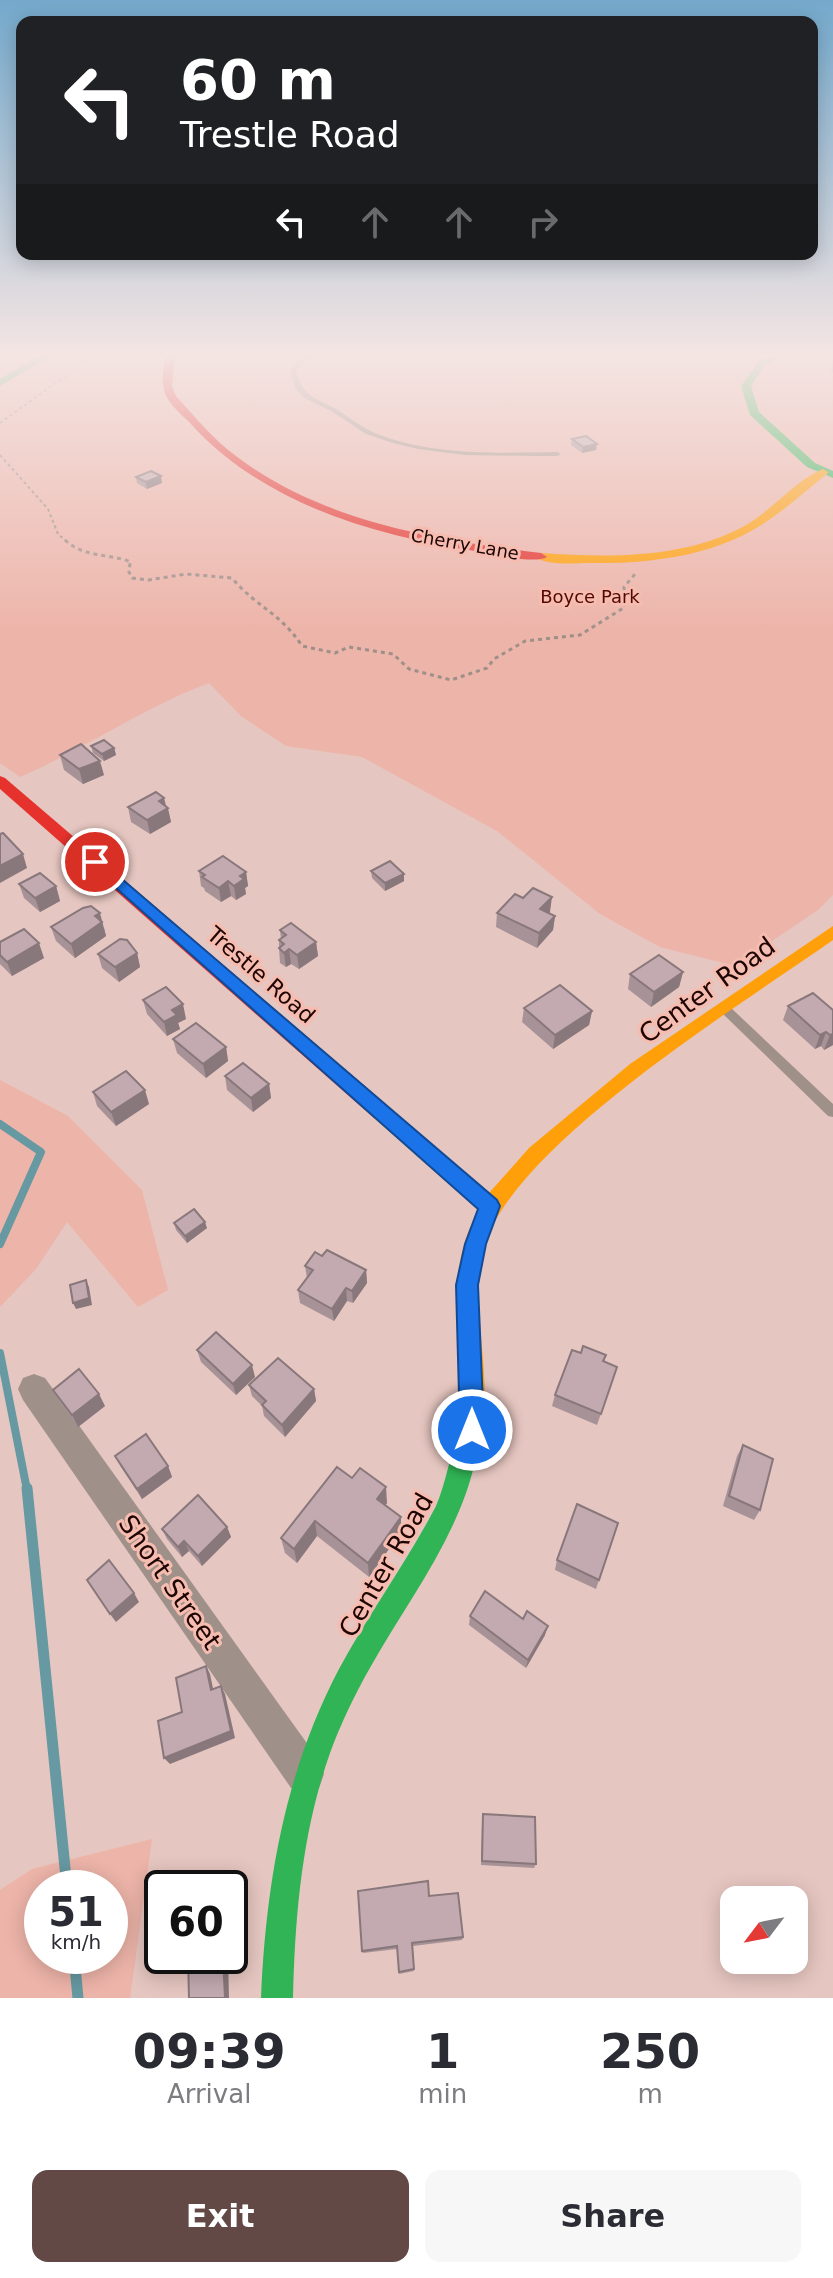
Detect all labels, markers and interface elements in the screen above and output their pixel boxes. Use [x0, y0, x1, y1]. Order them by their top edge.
text: 60 m [180, 47, 336, 112]
icon: left [48, 48, 152, 152]
text: Trestle Road [180, 114, 400, 155]
icon: left [269, 200, 313, 244]
icon: ahead [353, 200, 397, 244]
icon: ahead [437, 200, 481, 244]
icon: right [521, 200, 565, 244]
street label: Cherry Lane [409, 524, 521, 564]
park label: Boyce Park [540, 586, 640, 607]
pin [61, 828, 129, 896]
icon: arrive [73, 840, 117, 884]
street label: Trestle Road [201, 921, 320, 1028]
street label: Center Road [633, 931, 781, 1049]
position arrow [430, 1388, 514, 1472]
street label: Center Road [333, 1488, 439, 1642]
street label: Short Street [113, 1509, 227, 1655]
speed limit sign: 60 [144, 1870, 248, 1974]
north arrow [720, 1886, 808, 1974]
map controls [720, 1886, 808, 1974]
text: 51 [48, 1889, 104, 1935]
text: km/h [51, 1930, 101, 1954]
text: 09:39 [133, 2023, 286, 2079]
text: 1 [426, 2023, 459, 2079]
text: 250 [600, 2023, 700, 2079]
text: Arrival [167, 2079, 251, 2109]
text: min [418, 2079, 467, 2109]
text: m [637, 2079, 663, 2109]
button: Exit [32, 2170, 409, 2262]
button: Share [425, 2170, 801, 2262]

